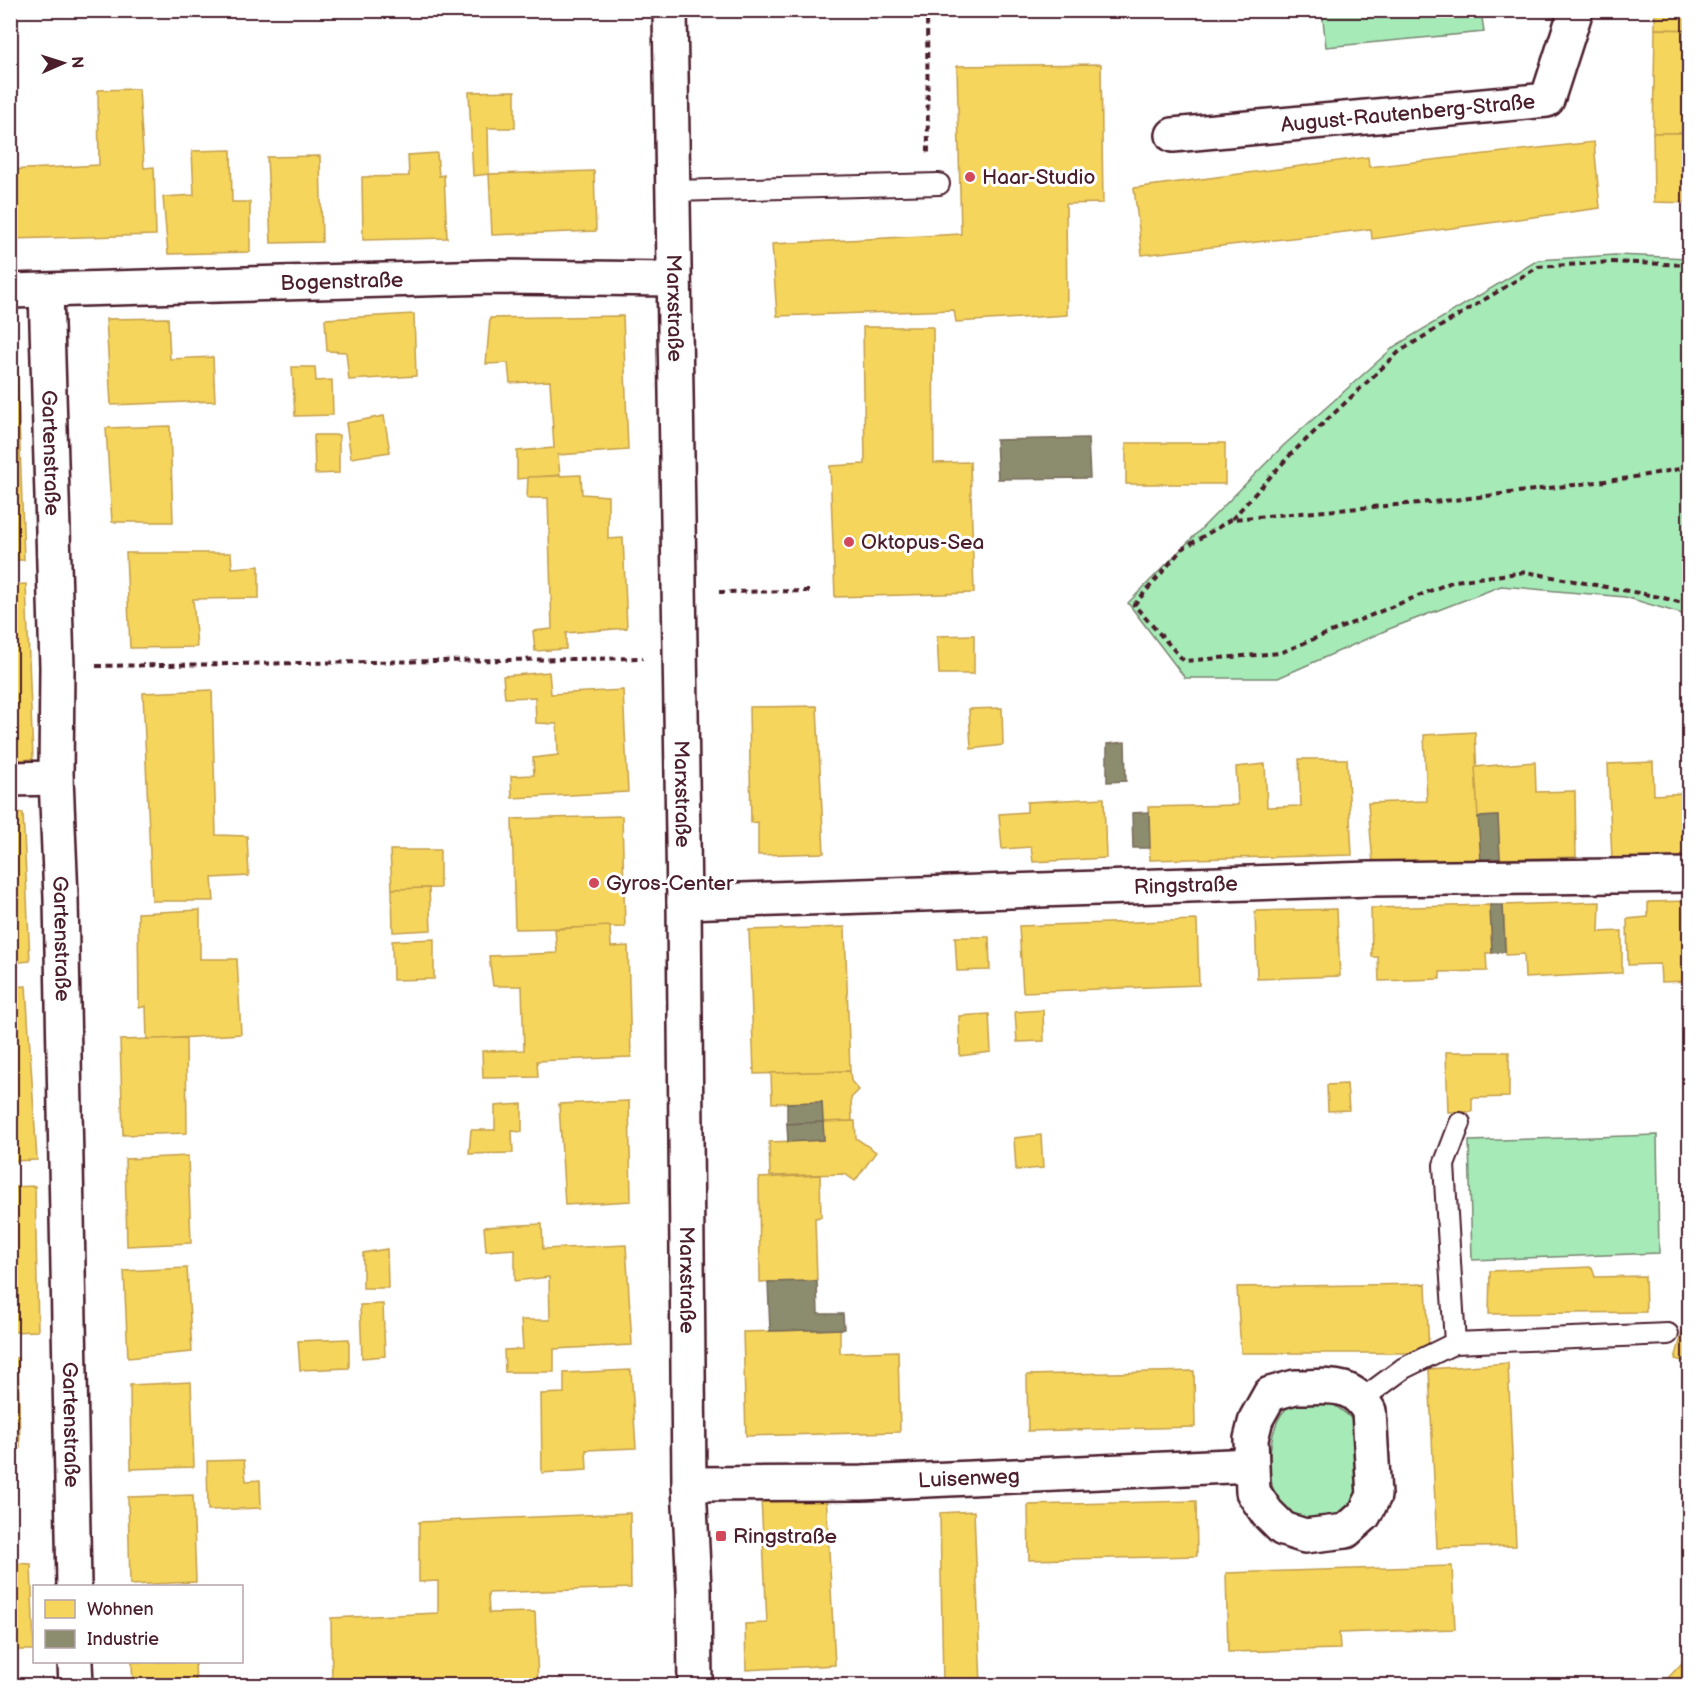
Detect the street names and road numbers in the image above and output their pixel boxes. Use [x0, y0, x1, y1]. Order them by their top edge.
street label: August-Rautenberg-Straße [1280, 89, 1536, 138]
street label: Marxstraße [661, 254, 688, 362]
street label: Bogenstraße [280, 268, 404, 296]
street label: Gartenstraße [36, 390, 65, 516]
street label: Marxstraße [668, 740, 695, 848]
street label: Ringstraße [1133, 871, 1238, 900]
street label: Gartenstraße [47, 875, 75, 1002]
street label: Marxstraße [674, 1226, 700, 1334]
street label: Gartenstraße [57, 1362, 84, 1488]
street label: Luisenweg [917, 1464, 1020, 1493]

